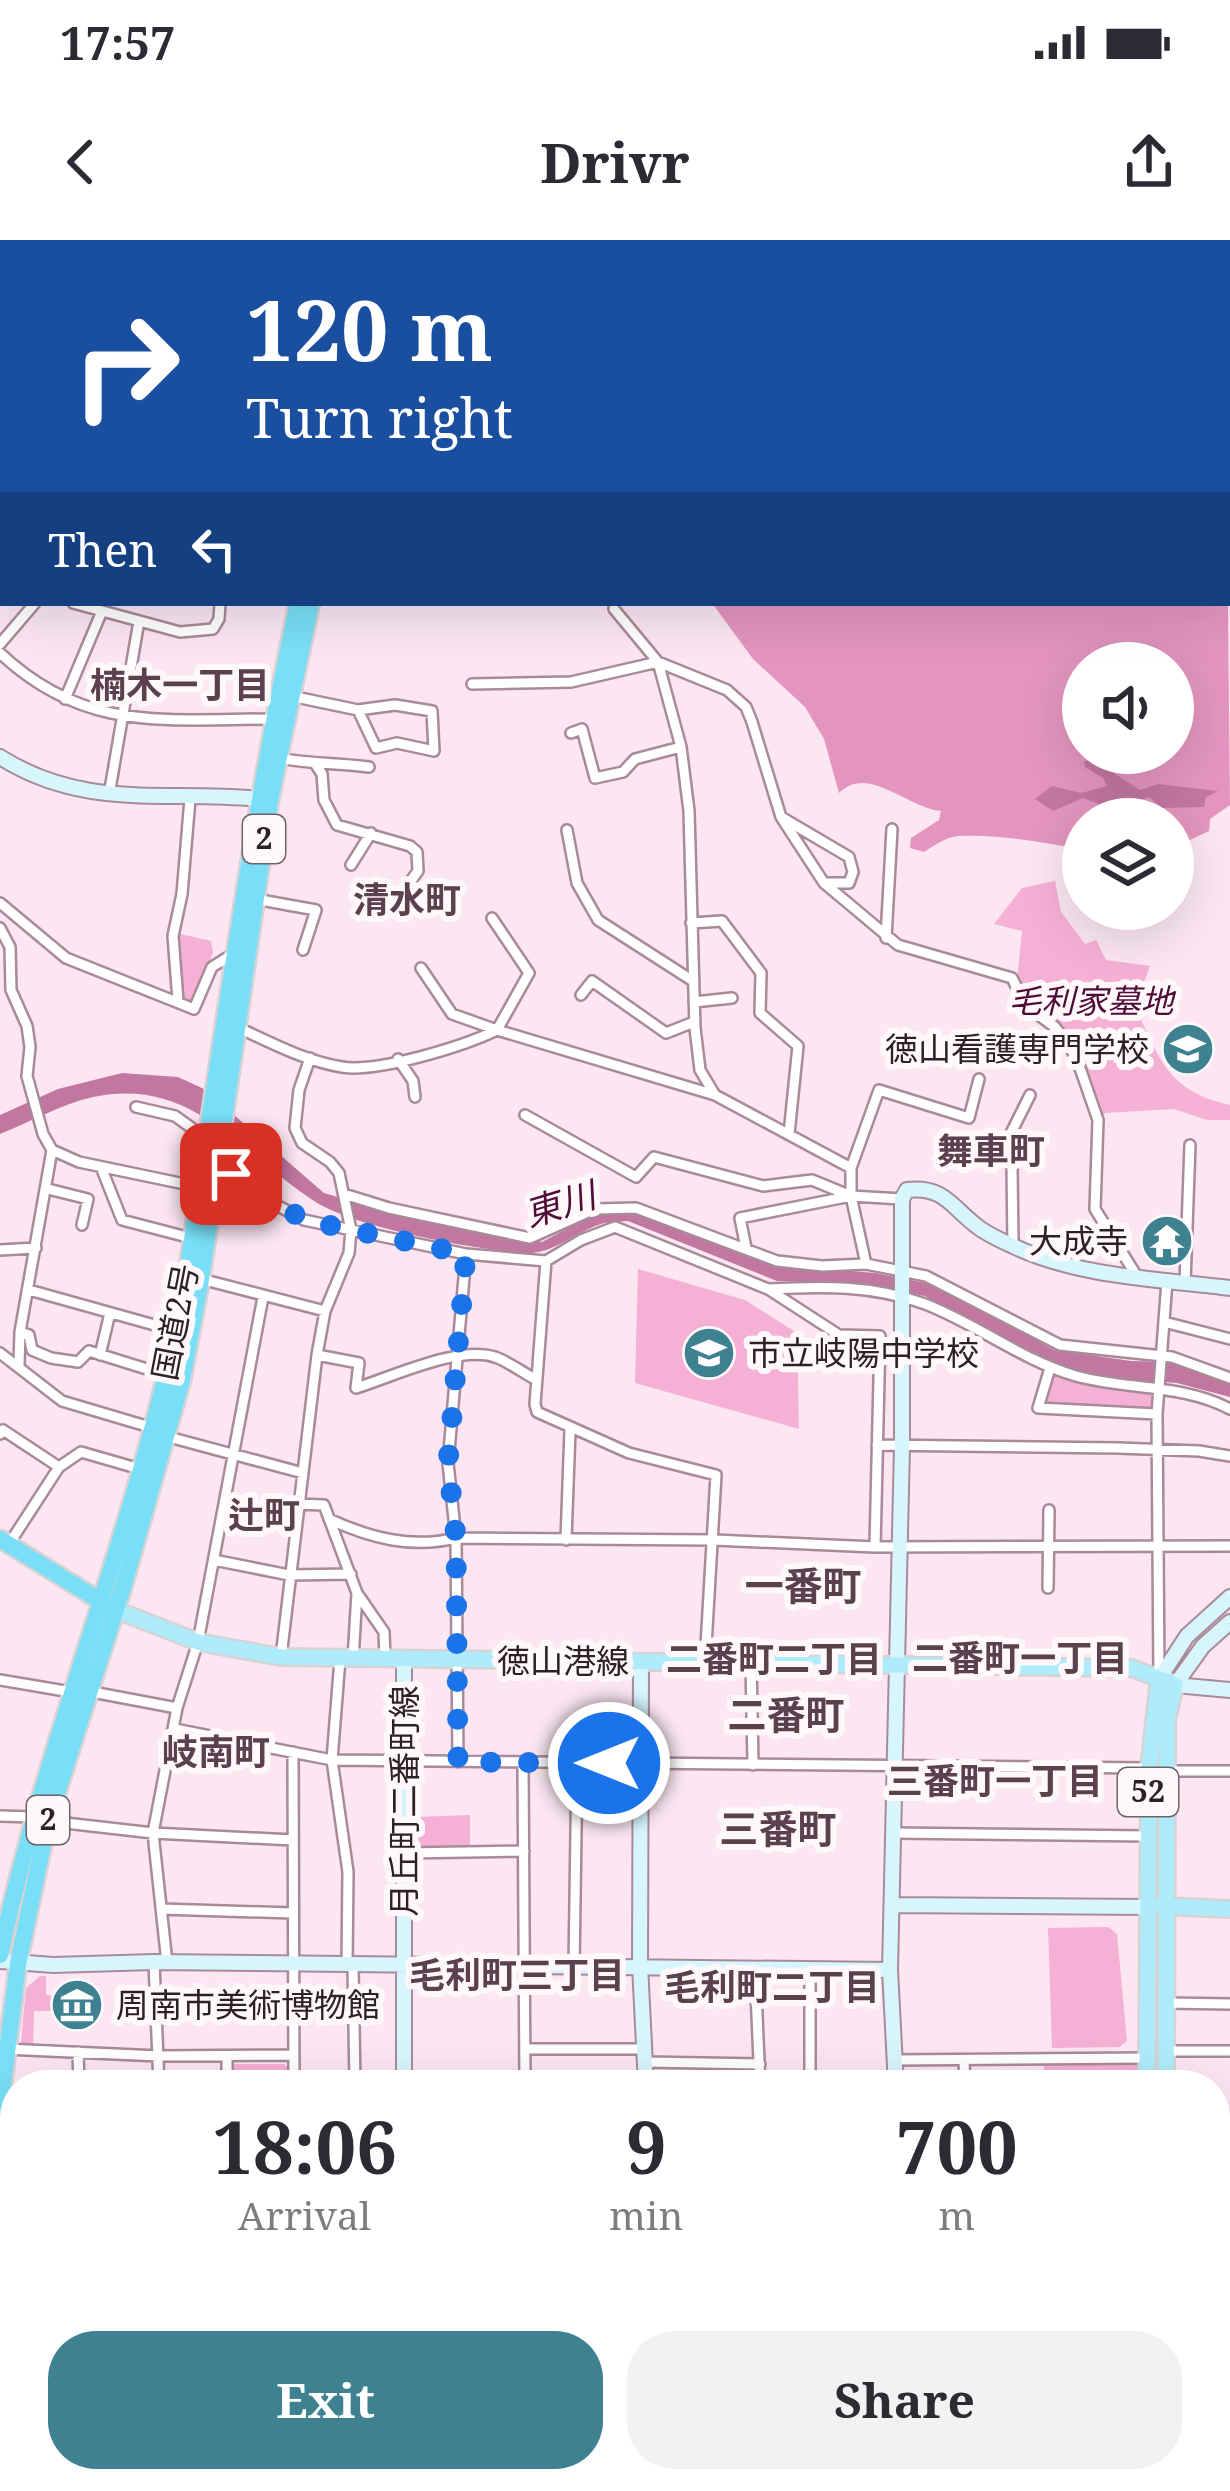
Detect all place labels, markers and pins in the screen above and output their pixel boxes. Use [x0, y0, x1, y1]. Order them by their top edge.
school or university icon: 徳山看護専門学校 [1160, 1021, 1216, 1077]
place label: 徳山看護専門学校 [885, 1026, 1149, 1071]
pin [180, 1123, 282, 1225]
temple icon: 大成寺 [1139, 1213, 1195, 1269]
place label: 大成寺 [1029, 1218, 1128, 1263]
school or university icon: 市立岐陽中学校 [681, 1325, 737, 1381]
place label: 市立岐陽中学校 [748, 1330, 979, 1375]
museum icon: 周南市美術博物館 [49, 1977, 105, 2033]
place label: 周南市美術博物館 [116, 1982, 380, 2027]

